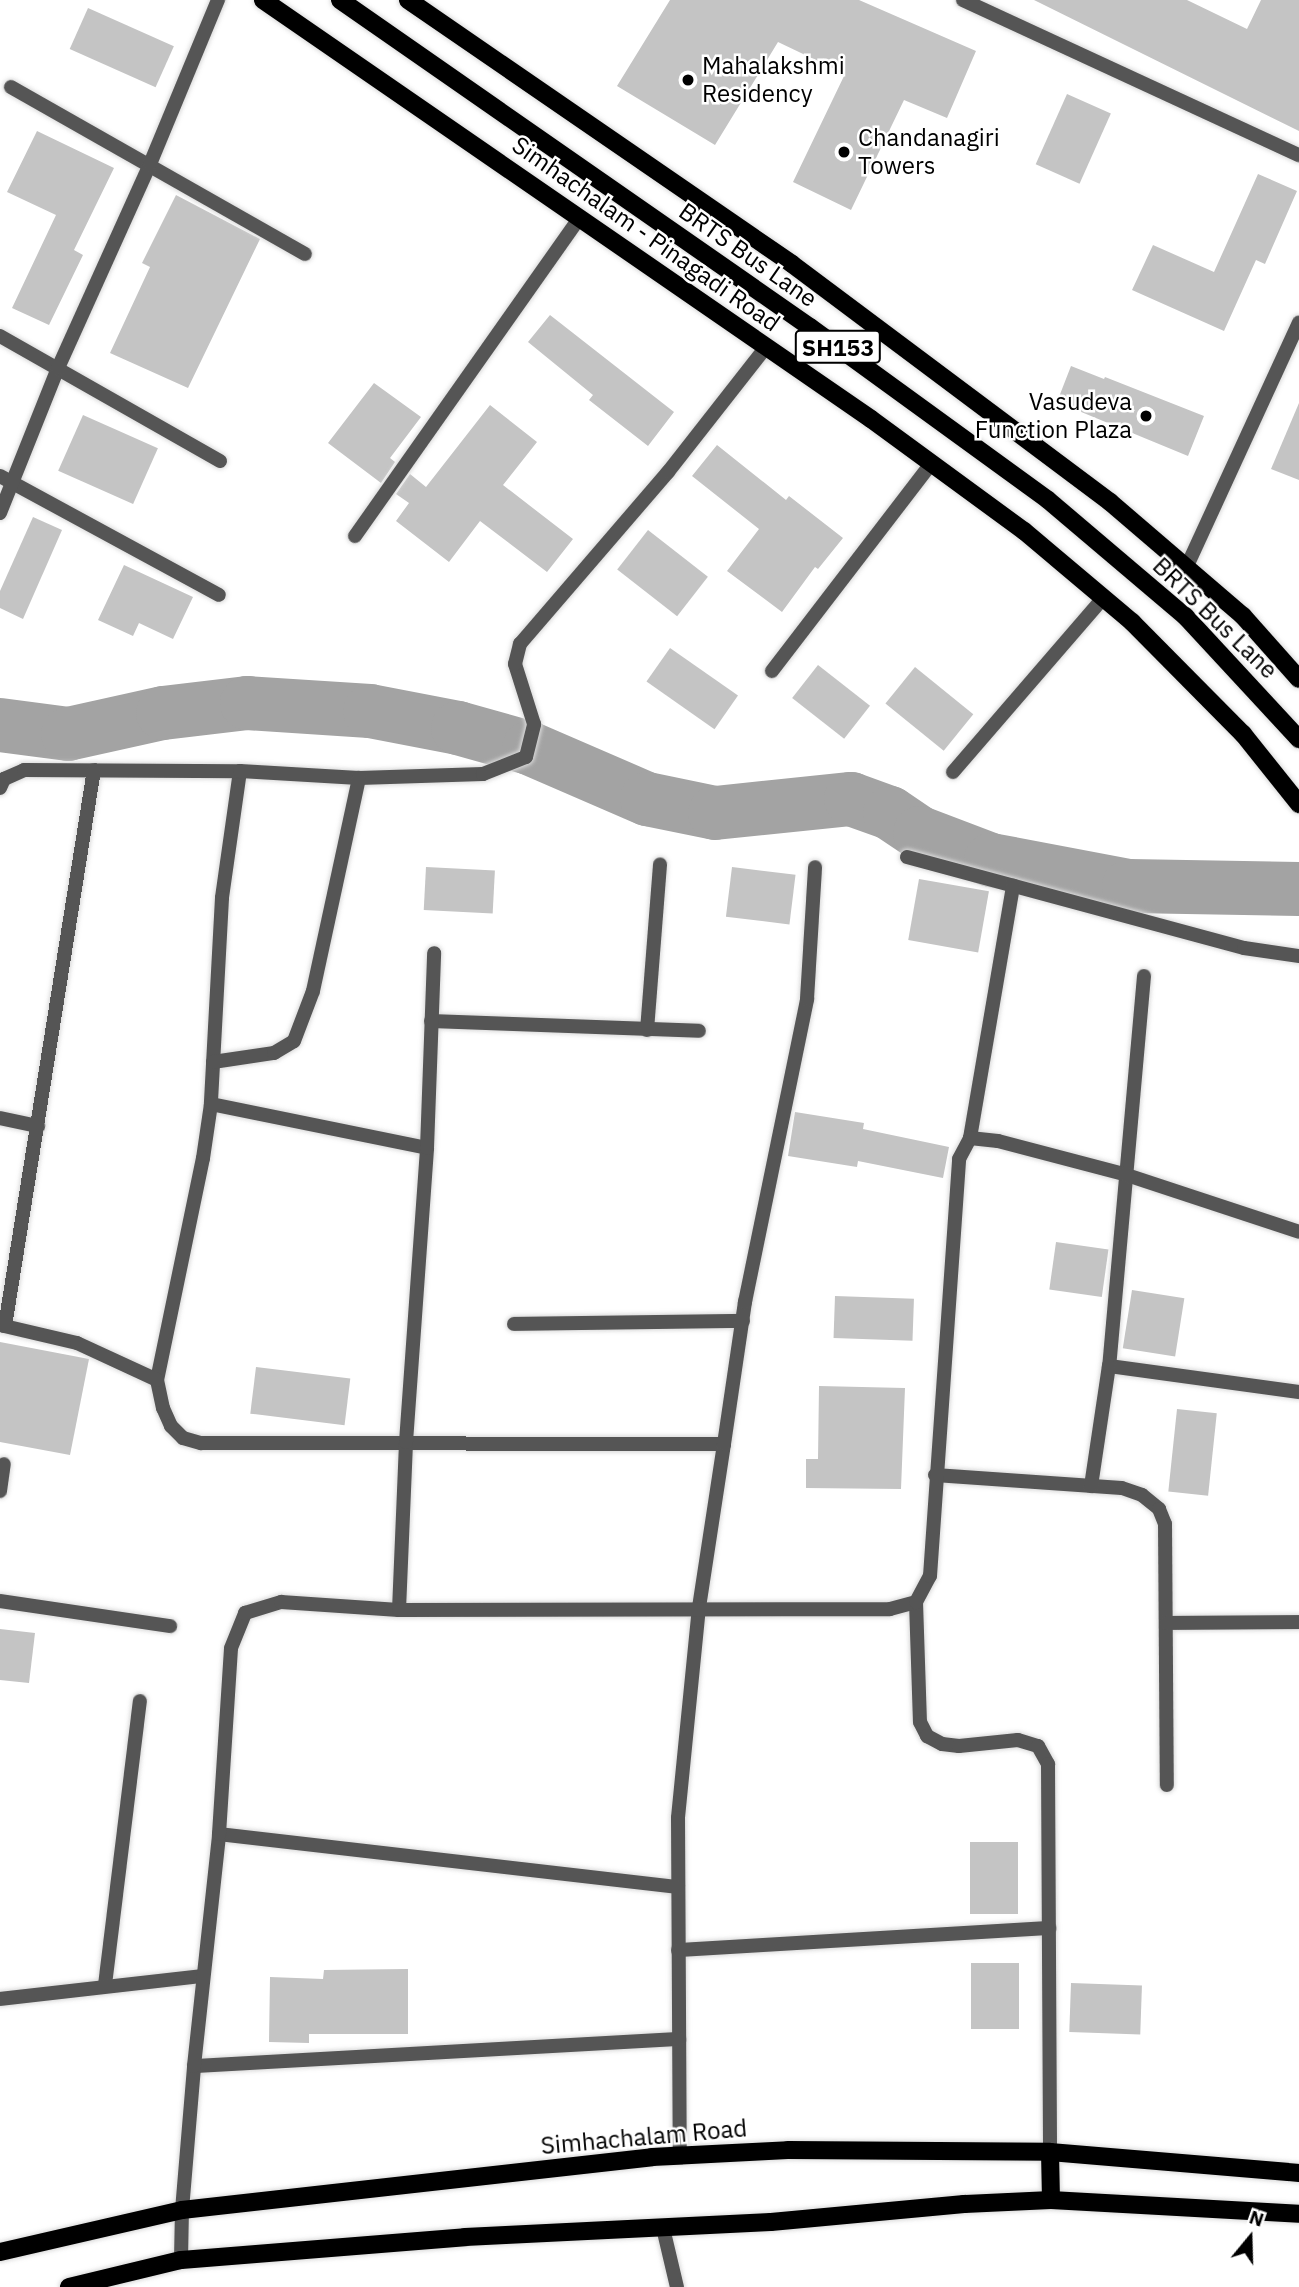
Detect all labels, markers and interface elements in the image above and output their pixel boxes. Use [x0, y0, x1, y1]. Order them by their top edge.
place label: Mahalakshmi Residency [702, 52, 845, 108]
marker: Mahalakshmi Residency [680, 72, 696, 88]
place label: Chandanagiri Towers [858, 124, 1000, 180]
street label: Simhachalam - Pinagadi Road [507, 130, 785, 338]
marker: Chandanagiri Towers [836, 144, 852, 160]
street label: BRTS Bus Lane [673, 197, 823, 313]
road number: SH153 [794, 328, 882, 366]
place label: Vasudeva Function Plaza [975, 388, 1132, 444]
marker: Vasudeva Function Plaza [1138, 408, 1154, 424]
street label: BRTS Bus Lane [1147, 551, 1283, 685]
street label: Simhachalam Road [540, 2114, 748, 2160]
north arrow [1215, 2203, 1285, 2273]
text: N [1246, 2205, 1267, 2232]

